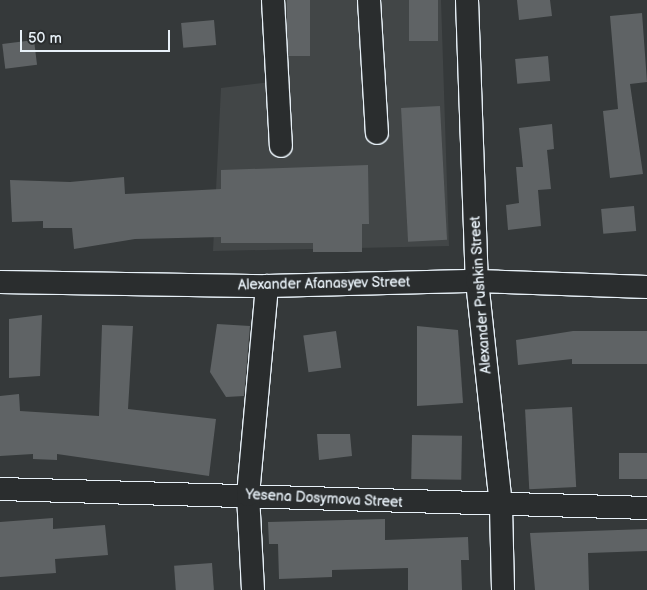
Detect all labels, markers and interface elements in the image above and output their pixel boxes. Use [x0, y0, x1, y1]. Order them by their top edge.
scale bar [22, 20, 172, 52]
text: 50 m [28, 29, 62, 48]
street label: Alexander Pushkin Street [467, 215, 495, 375]
street label: Alexander Afanasyev Street [238, 274, 410, 294]
street label: Yesena Dosymova Street [245, 486, 403, 512]

